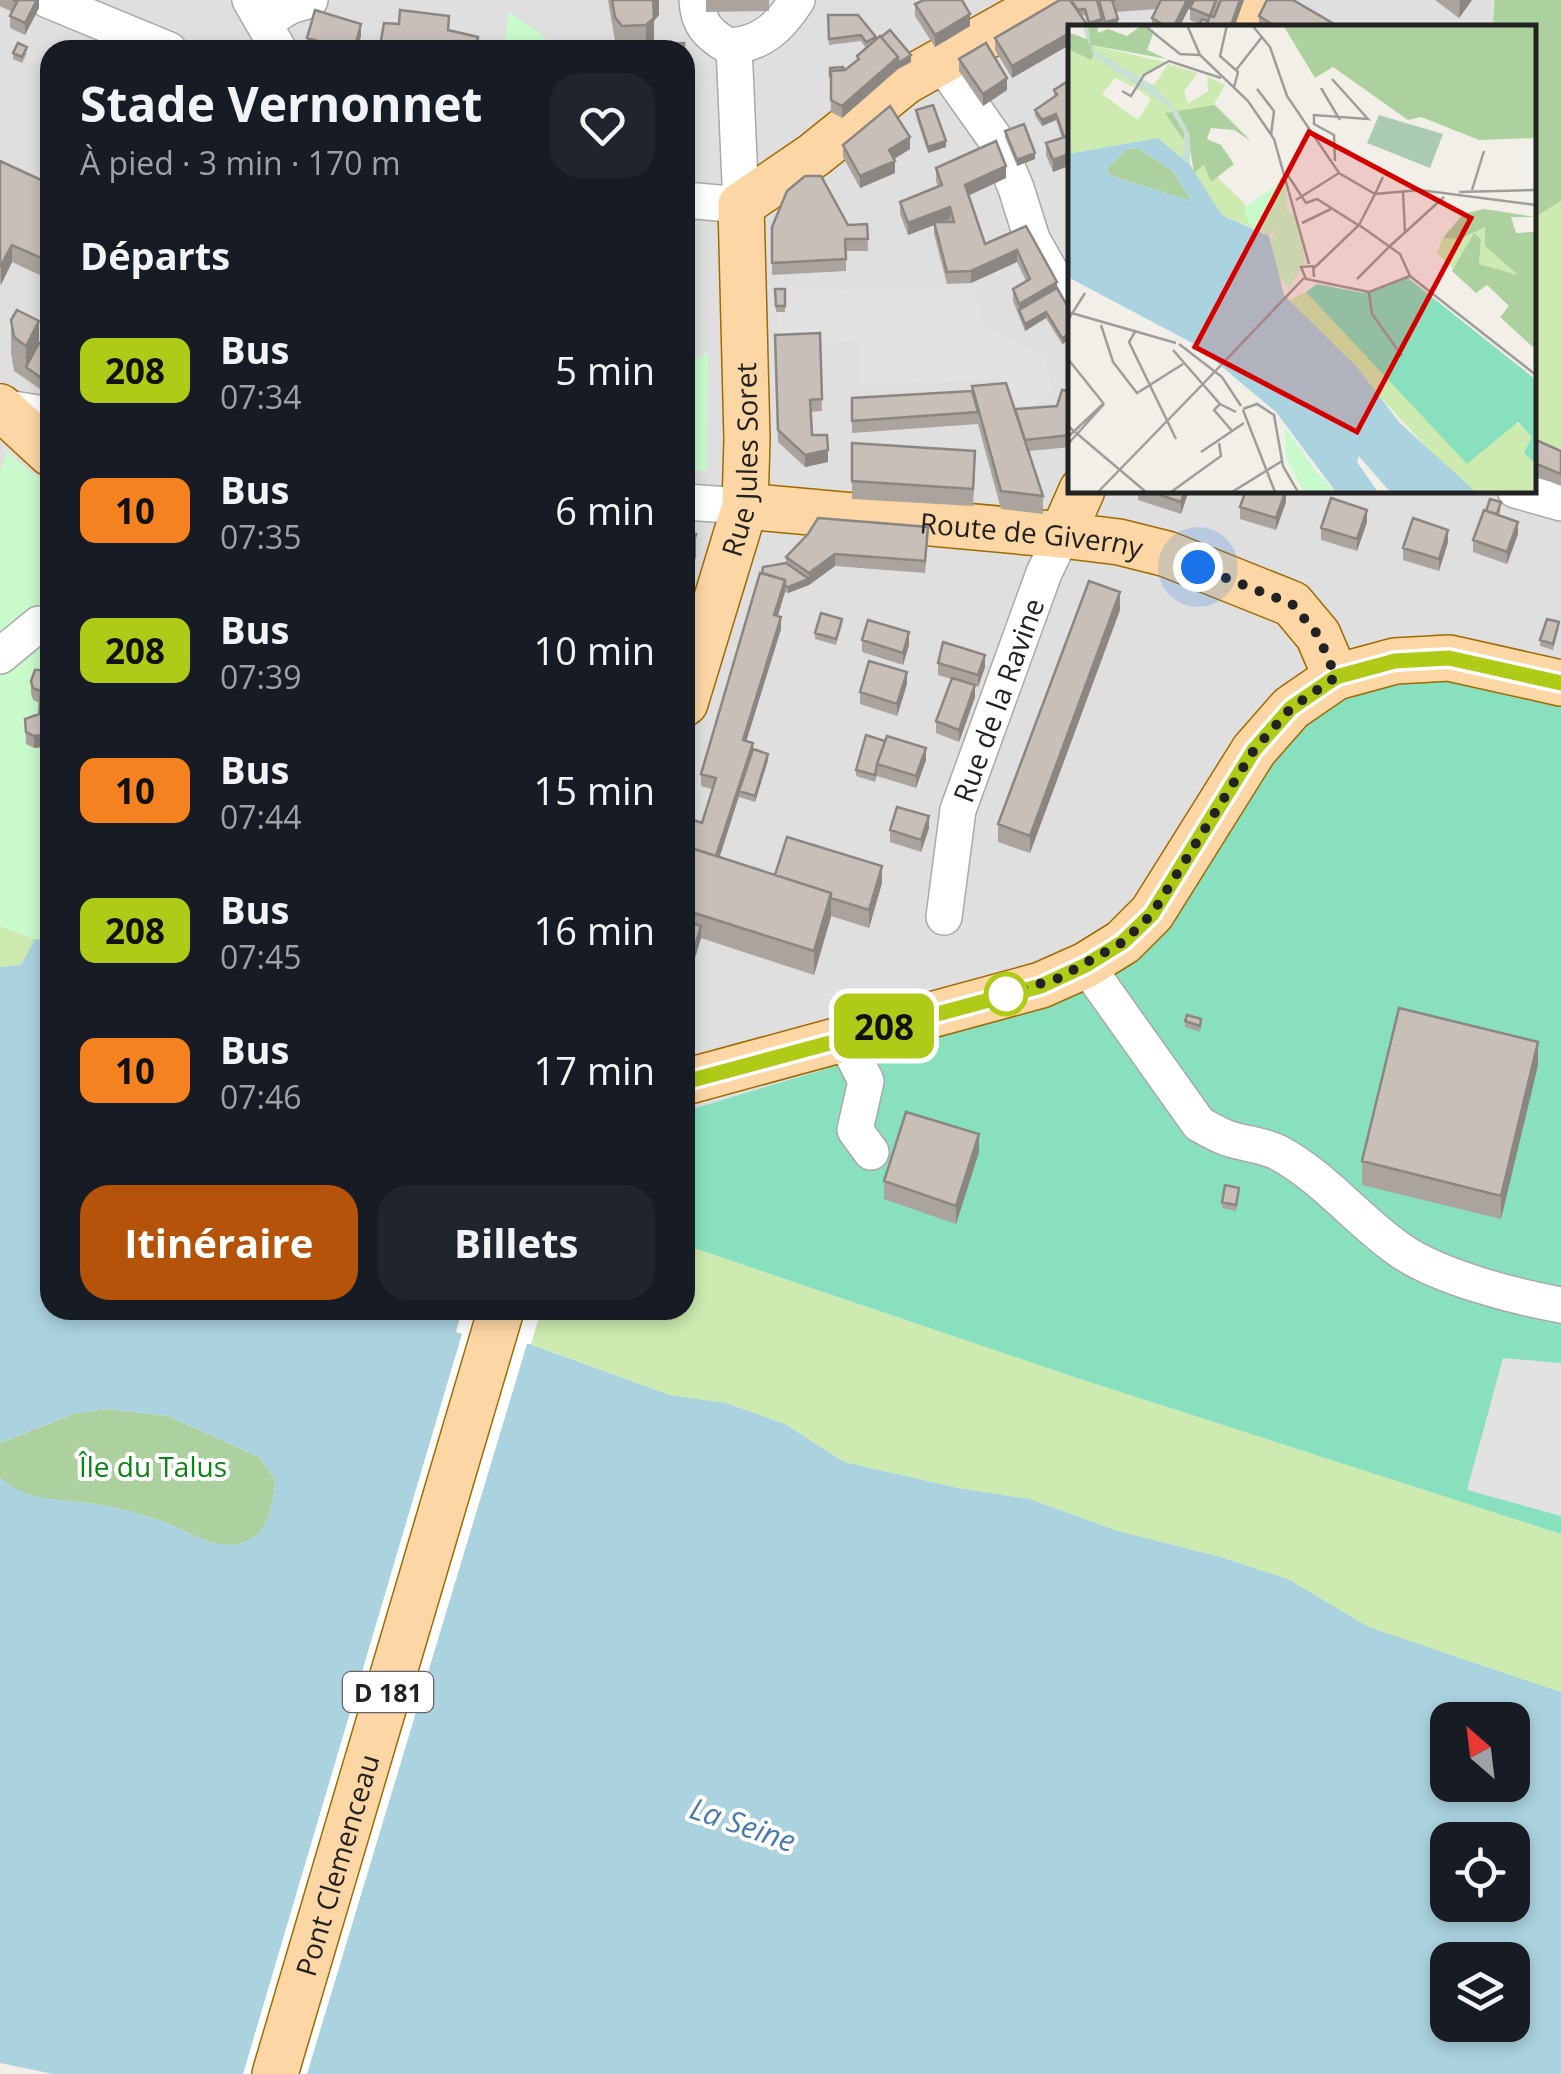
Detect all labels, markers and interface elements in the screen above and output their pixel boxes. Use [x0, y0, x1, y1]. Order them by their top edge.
inset map [1068, 25, 1536, 492]
text: Stade Vernonnet [80, 71, 482, 136]
button: heart [550, 73, 655, 178]
text: À pied · 3 min · 170 m [80, 141, 401, 184]
text: Départs [80, 229, 230, 281]
text: Bus [220, 323, 289, 375]
text: 5 min [555, 344, 655, 396]
text: 208 [105, 347, 165, 394]
street label: Rue Jules Soret [712, 362, 766, 561]
text: 07:34 [220, 375, 302, 418]
text: Bus [220, 463, 289, 515]
text: 6 min [555, 484, 655, 536]
text: 10 [115, 487, 155, 534]
street label: Route de Giverny [918, 503, 1148, 567]
text: 07:35 [220, 515, 302, 558]
your location [1173, 542, 1223, 592]
street label: Rue de la Ravine [944, 593, 1052, 807]
text: Bus [220, 603, 289, 655]
text: 10 min [534, 624, 655, 676]
text: 208 [105, 627, 165, 674]
text: 07:39 [220, 655, 302, 698]
text: Bus [220, 743, 289, 795]
text: 15 min [534, 764, 655, 816]
text: 10 [115, 767, 155, 814]
text: 07:44 [220, 795, 302, 838]
text: Bus [220, 883, 289, 935]
text: 16 min [534, 904, 655, 956]
text: 208 [105, 907, 165, 954]
text: 07:45 [220, 935, 302, 978]
unlabelled marker [985, 973, 1027, 1015]
line badge: 208 [826, 994, 942, 1058]
text: 208 [854, 1003, 914, 1050]
text: Bus [220, 1023, 289, 1075]
text: 17 min [534, 1044, 655, 1096]
text: 10 [115, 1047, 155, 1094]
text: 07:46 [220, 1075, 302, 1118]
button: Itinéraire [80, 1185, 358, 1300]
button: Billets [378, 1185, 655, 1300]
park label: Île du Talus [78, 1447, 227, 1485]
road number: D 181 [343, 1672, 433, 1712]
north arrow [1430, 1702, 1530, 1802]
map controls [1430, 1702, 1530, 2042]
street label: Pont Clemenceau [286, 1750, 388, 1980]
water label: La Seine [685, 1787, 801, 1861]
button: locate [1430, 1822, 1530, 1922]
button: layers [1430, 1942, 1530, 2042]

